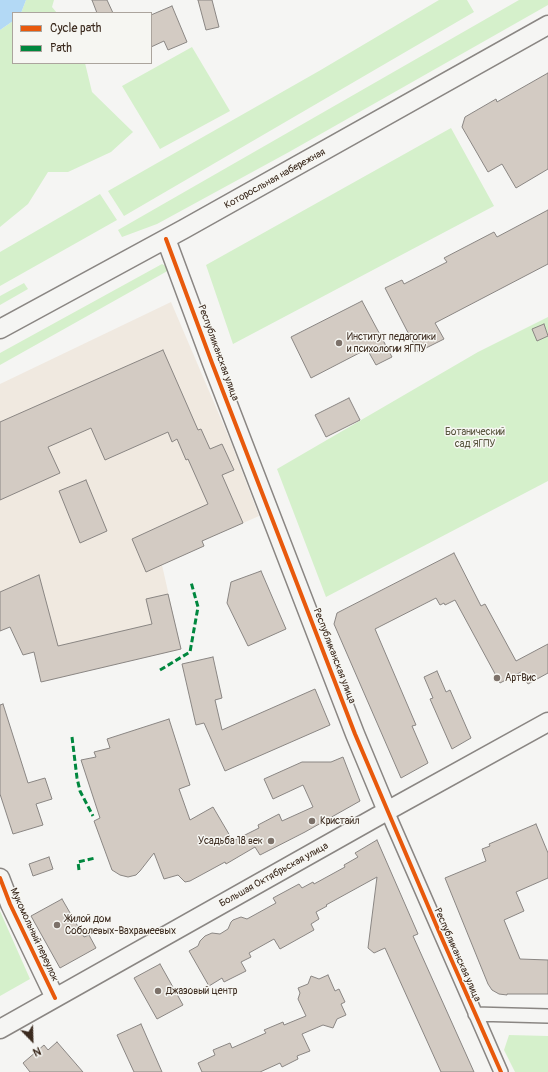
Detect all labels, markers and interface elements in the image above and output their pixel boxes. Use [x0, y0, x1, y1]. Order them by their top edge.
legend [12, 12, 152, 64]
text: Cycle path [50, 21, 101, 36]
text: Path [50, 41, 72, 56]
street label: Которосльная набережная [222, 146, 328, 212]
street label: Республиканская улица [195, 303, 241, 403]
place label: Институт педагогики и психологии ЯГПУ [347, 331, 436, 354]
marker: Институт педагогики и психологии ЯГПУ [334, 338, 344, 348]
park label: Ботанический сад ЯГПУ [445, 426, 505, 450]
street label: Республиканская улица [310, 607, 358, 705]
place label: АртВис [505, 672, 536, 684]
marker: АртВис [492, 673, 502, 683]
place label: Кристайл [320, 815, 360, 827]
marker: Кристайл [307, 816, 317, 826]
place label: Усадьба 18 век [198, 835, 263, 847]
marker: Усадьба 18 век [266, 836, 276, 846]
street label: Большая Октябрьская улица [217, 840, 331, 910]
street label: Мукомольный переулок [7, 886, 61, 984]
street label: Республиканская улица [431, 906, 483, 1004]
place label: Жилой дом Соболевых-Вахрамеевых [65, 913, 176, 936]
marker: Жилой дом Соболевых-Вахрамеевых [52, 920, 62, 930]
place label: Джазовый центр [166, 985, 237, 997]
marker: Джазовый центр [153, 986, 163, 996]
north arrow [12, 1020, 52, 1060]
text: N [31, 1044, 43, 1059]

